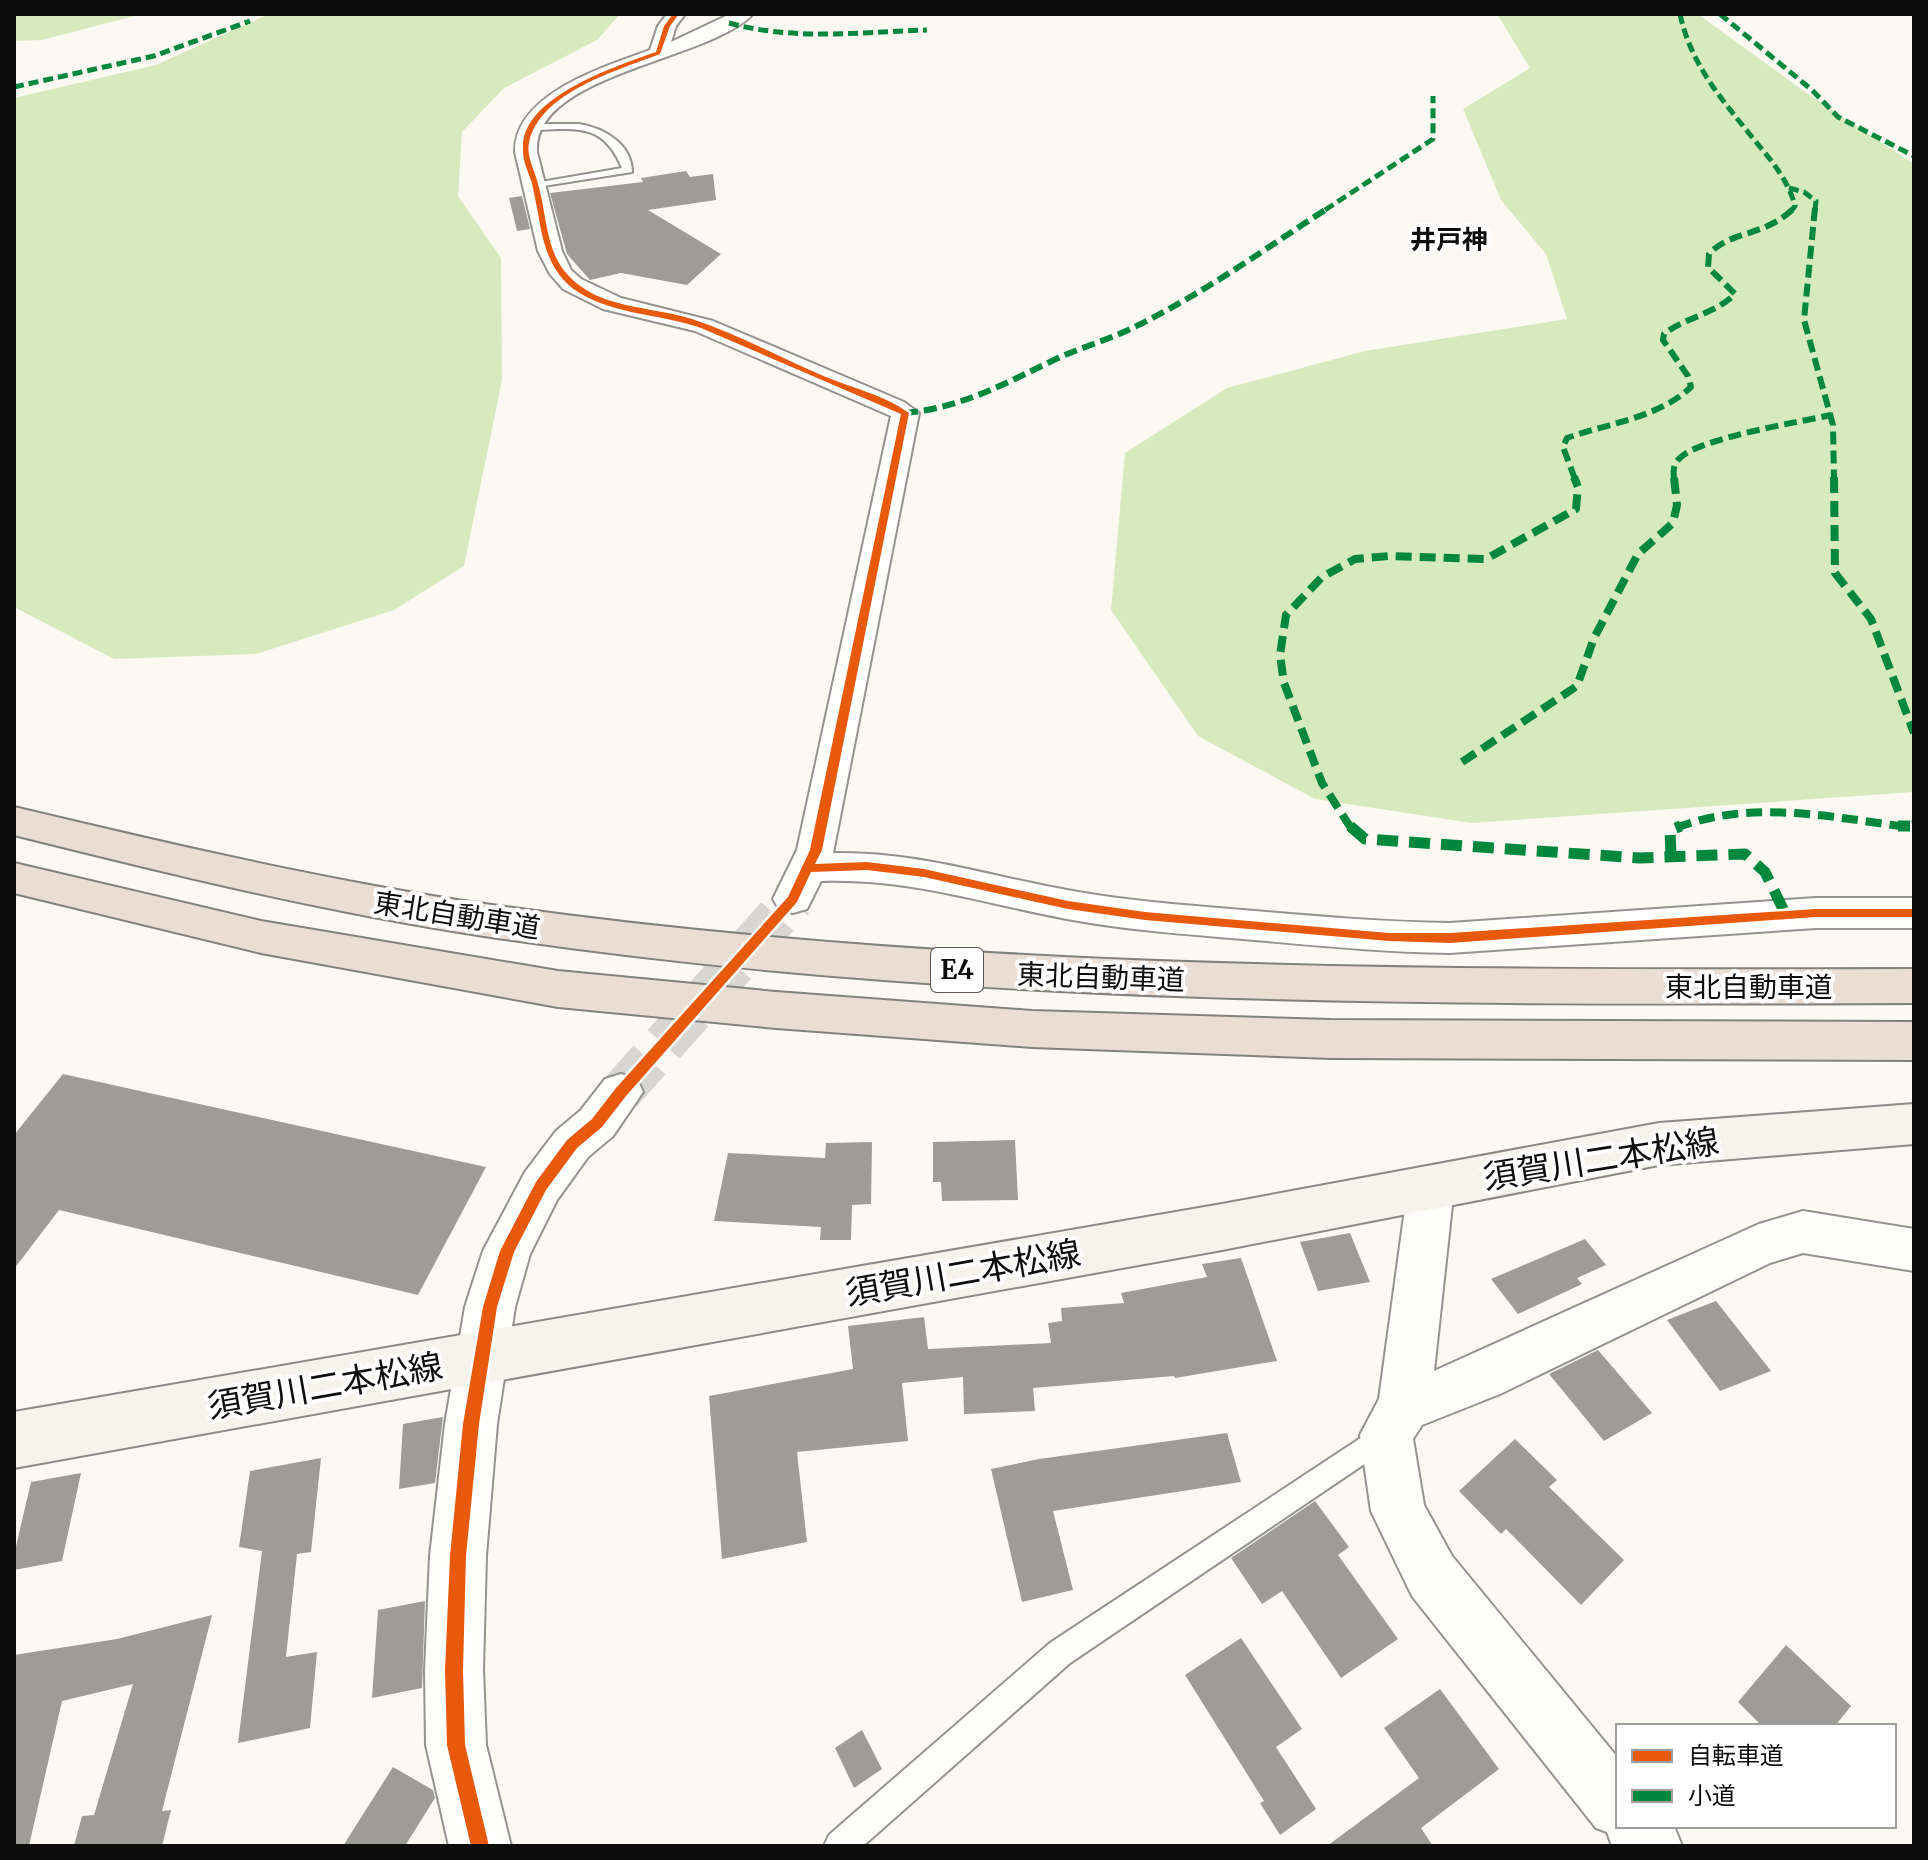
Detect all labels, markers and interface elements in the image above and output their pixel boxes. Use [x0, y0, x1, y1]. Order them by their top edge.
district label: 井戸神 [1410, 223, 1488, 256]
street label: 東北自動車道 [371, 884, 543, 946]
road number: E4 [931, 948, 983, 992]
street label: 東北自動車道 [1016, 956, 1186, 998]
street label: 東北自動車道 [1665, 969, 1833, 1005]
street label: 須賀川二本松線 [1480, 1120, 1722, 1198]
street label: 須賀川二本松線 [842, 1232, 1084, 1314]
street label: 須賀川二本松線 [204, 1345, 446, 1427]
legend [1616, 1724, 1896, 1828]
text: 自転車道 [1688, 1740, 1784, 1771]
text: 小道 [1688, 1780, 1736, 1811]

